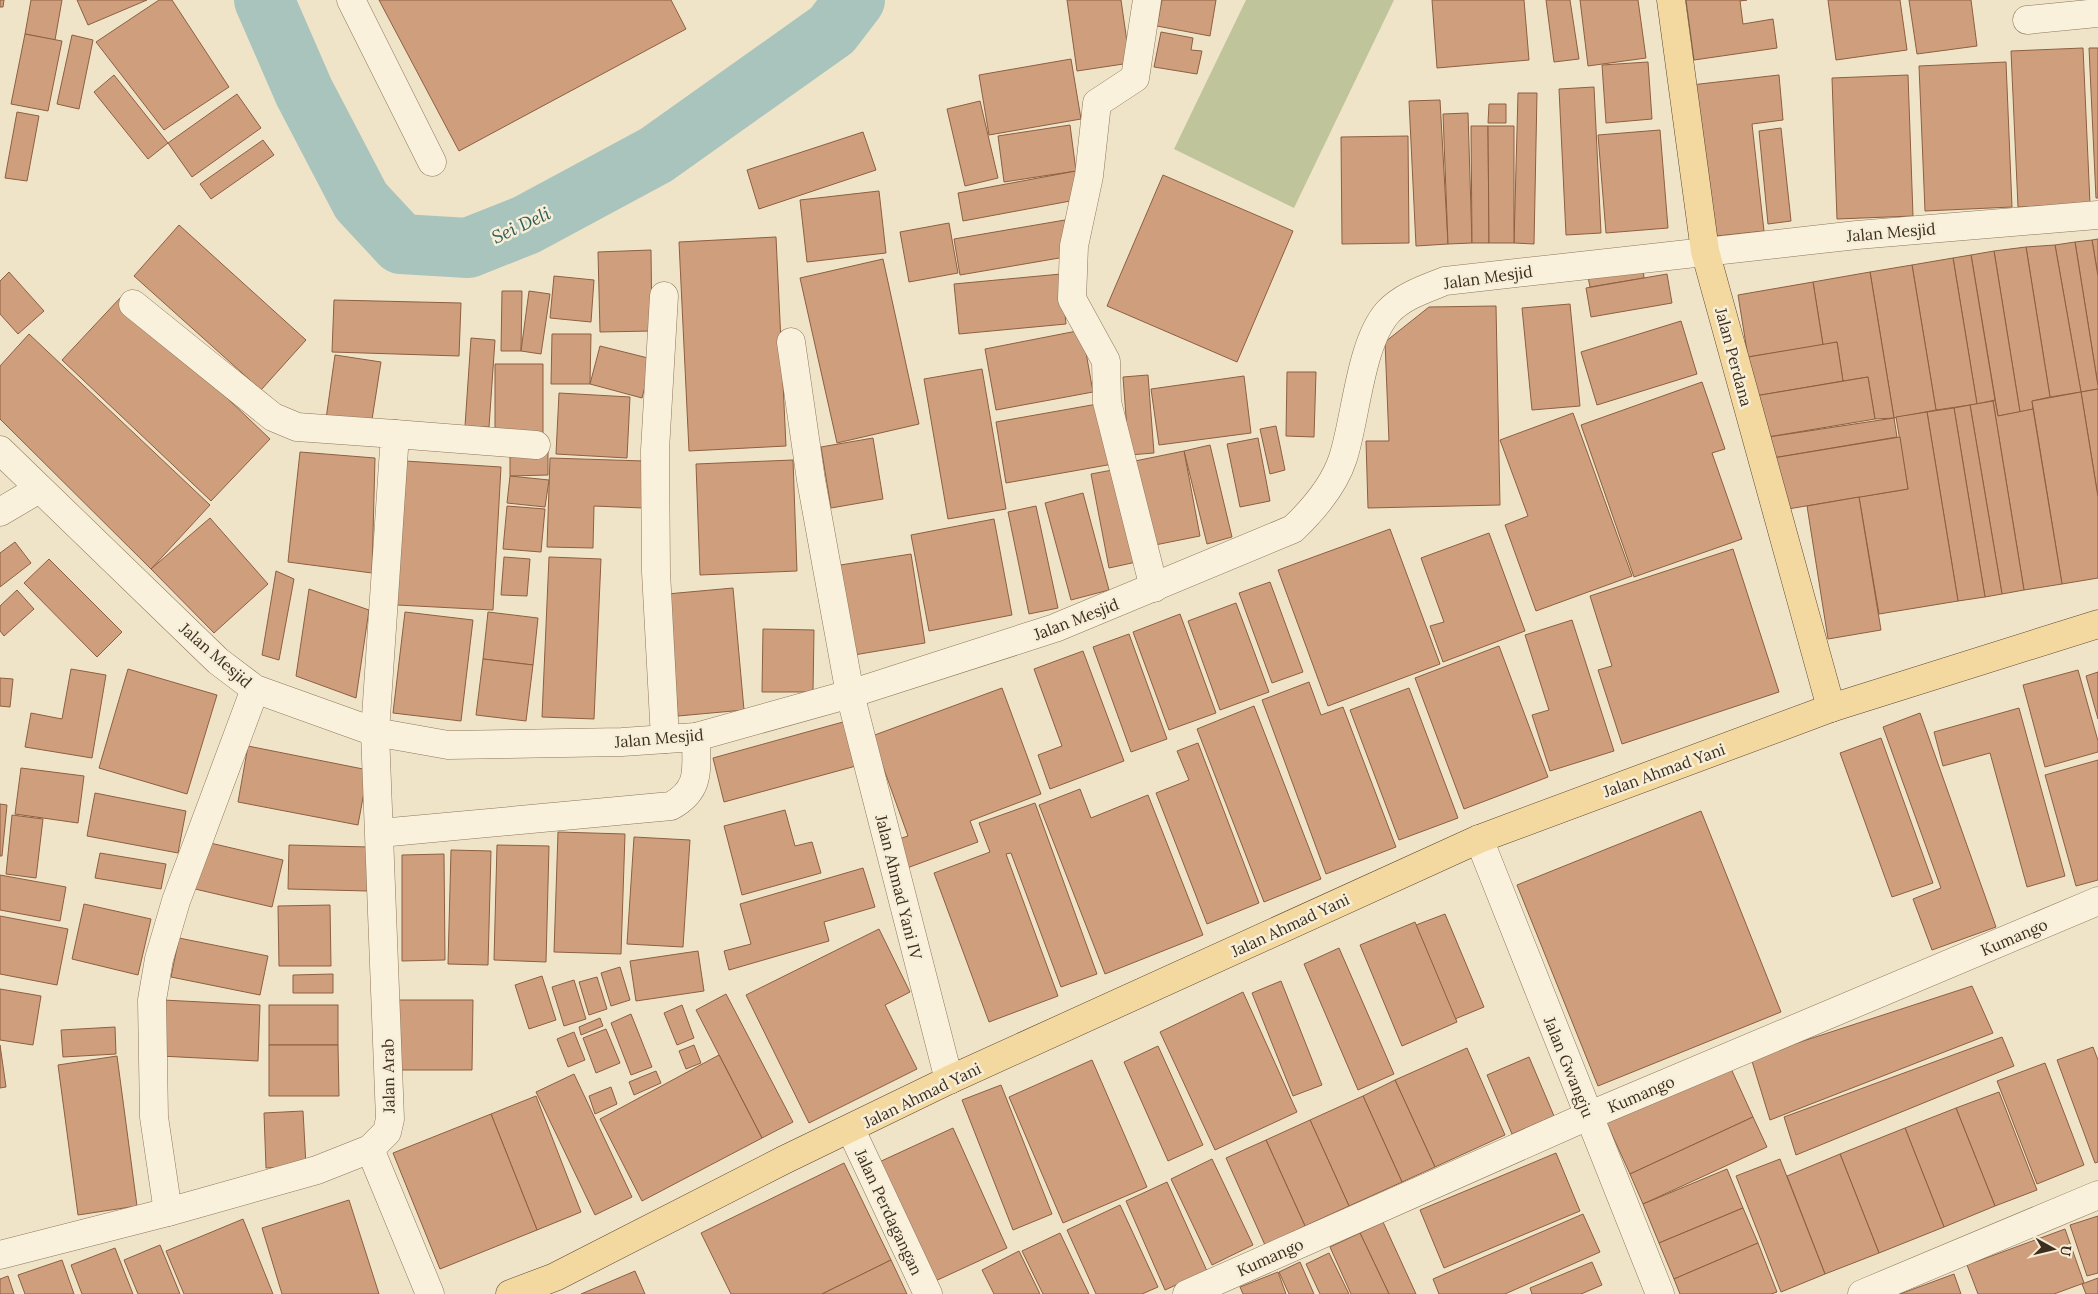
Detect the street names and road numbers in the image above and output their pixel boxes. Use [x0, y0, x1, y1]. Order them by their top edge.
street label: Jalan Mesjid [1845, 218, 1937, 246]
street label: Jalan Mesjid [1441, 261, 1534, 293]
street label: Jalan Perdana [1711, 305, 1757, 409]
street label: Jalan Mesjid [1030, 593, 1122, 645]
street label: Jalan Mesjid [175, 617, 257, 692]
street label: Jalan Mesjid [613, 724, 705, 752]
street label: Jalan Ahmad Yani [1599, 739, 1728, 802]
street label: Jalan Ahmad Yani IV [871, 812, 927, 962]
street label: Jalan Ahmad Yani [1227, 889, 1352, 962]
street label: Kumango [1978, 914, 2050, 960]
street label: Jalan Gwangju [1539, 1013, 1598, 1121]
street label: Jalan Arab [377, 1038, 399, 1115]
street label: Jalan Ahmad Yani [859, 1058, 984, 1133]
street label: Kumango [1605, 1071, 1677, 1117]
street label: Jalan Perdagangan [851, 1145, 927, 1279]
street label: Kumango [1234, 1233, 1306, 1281]

